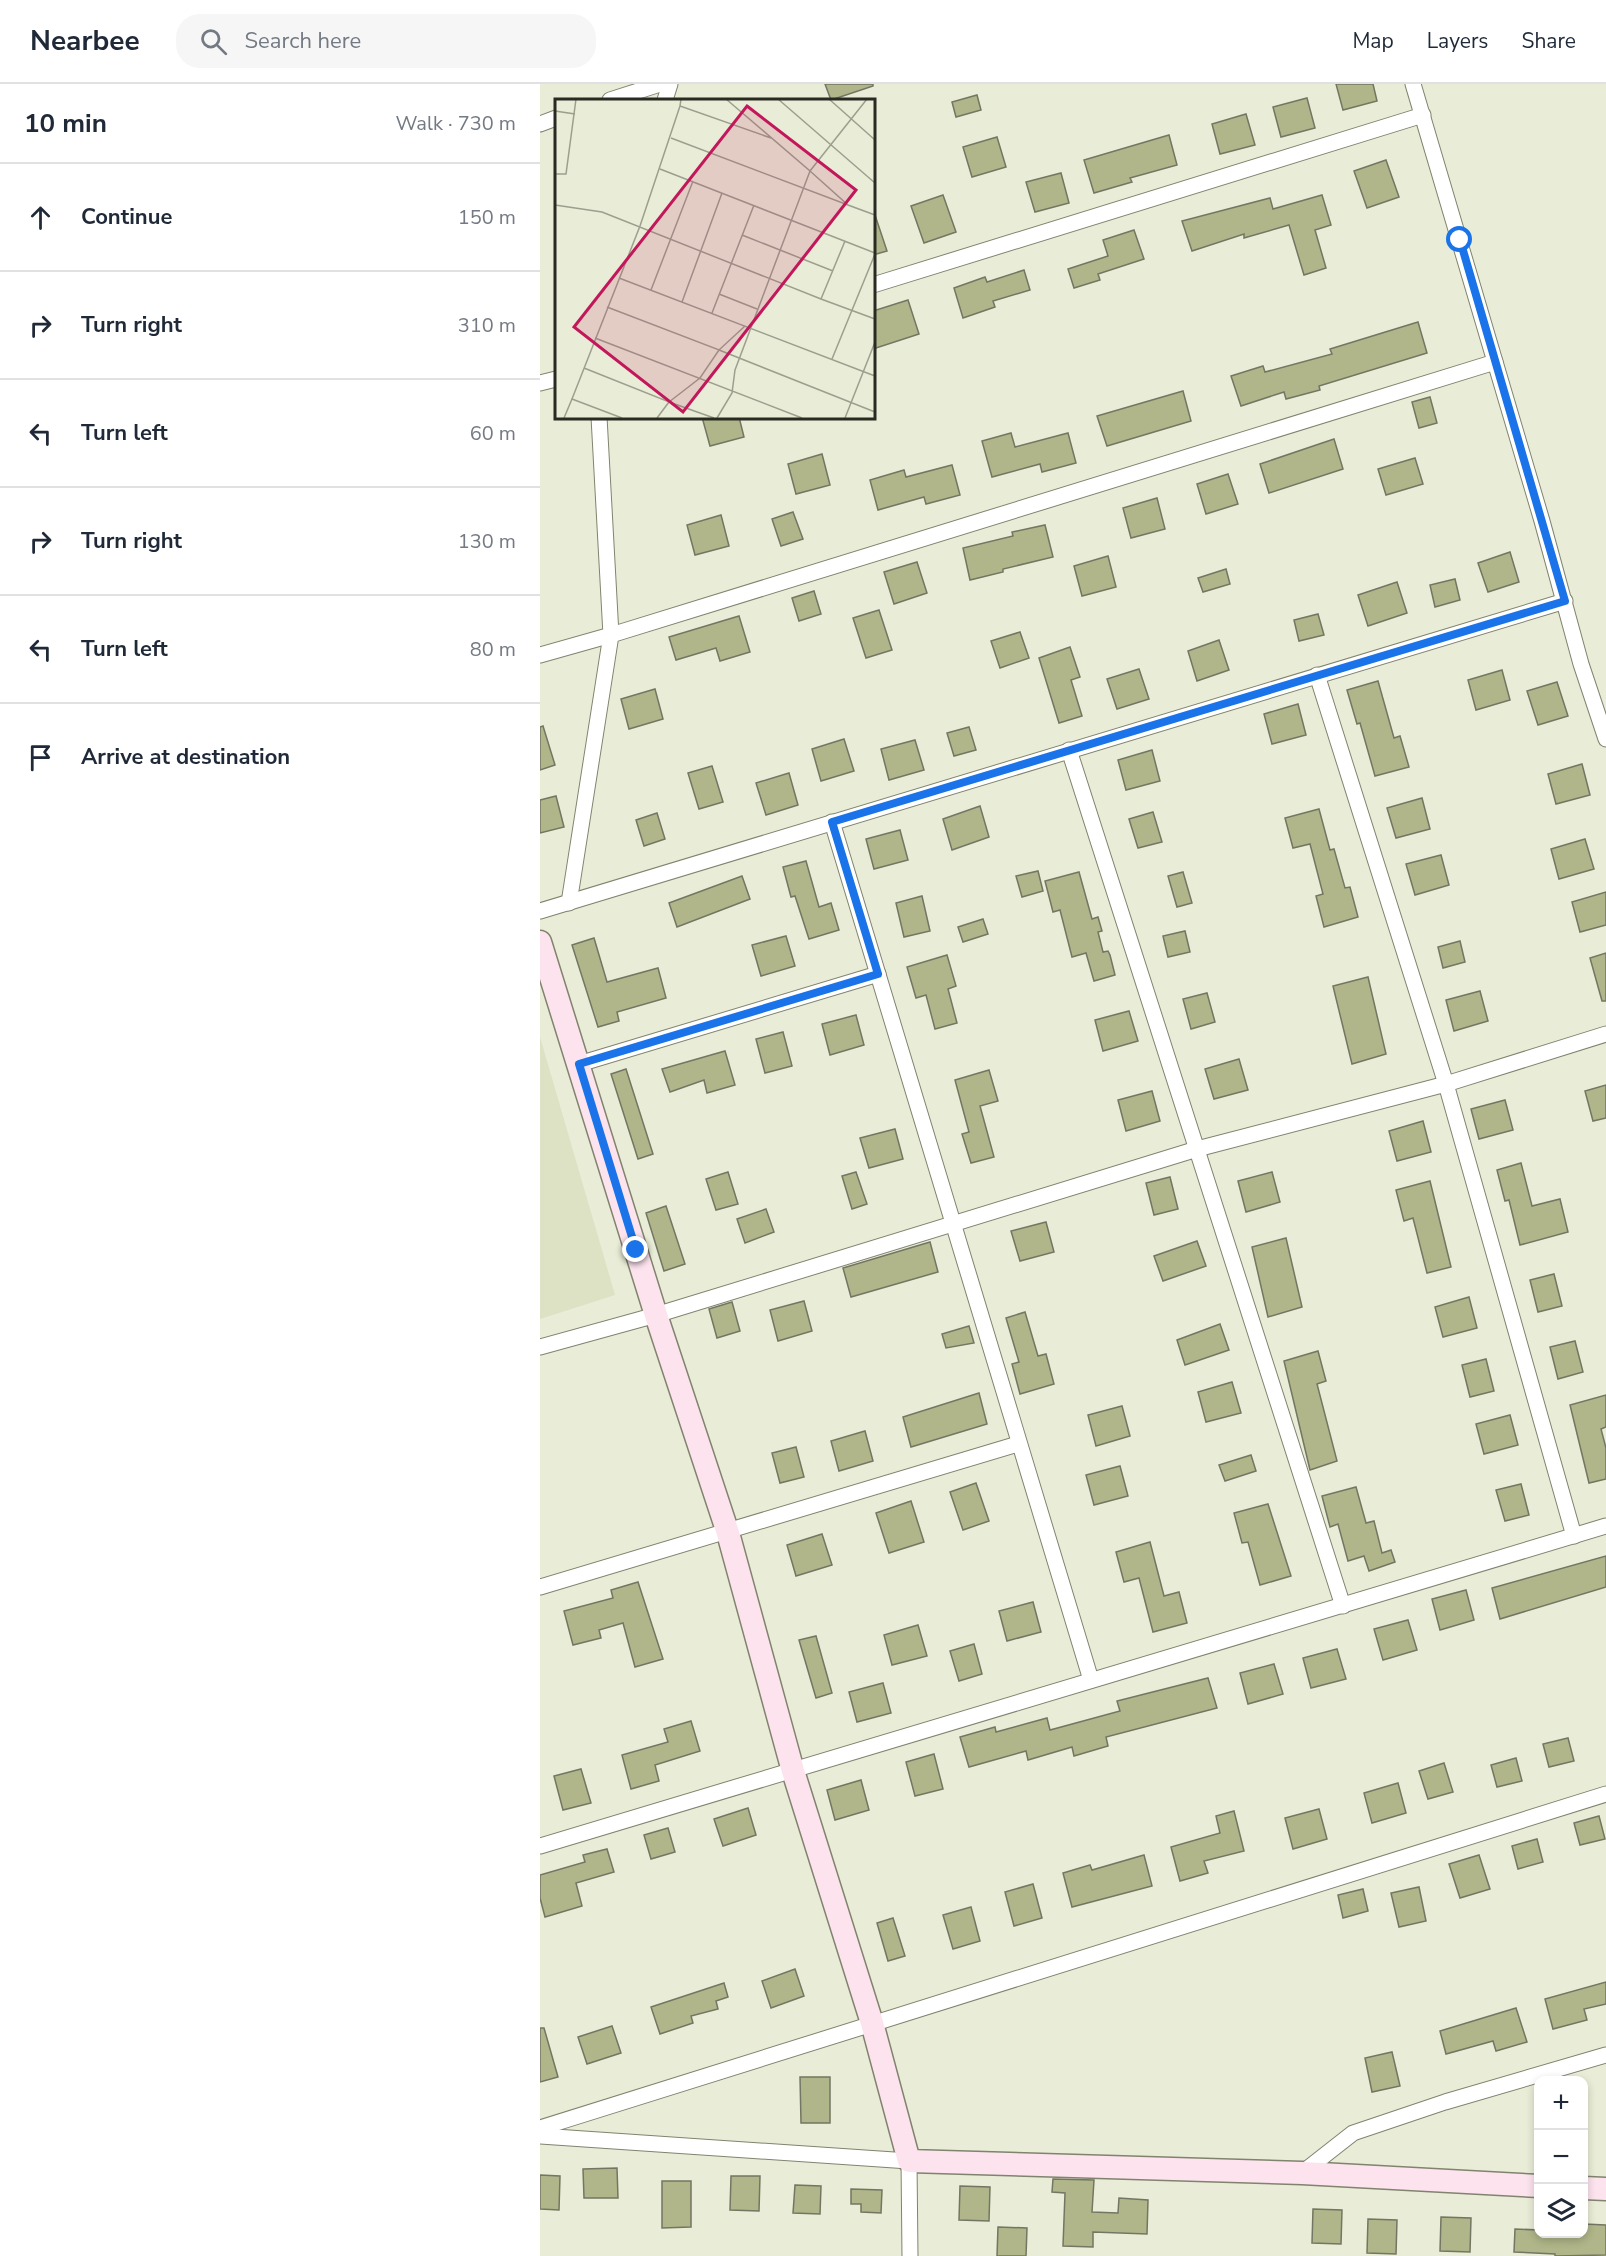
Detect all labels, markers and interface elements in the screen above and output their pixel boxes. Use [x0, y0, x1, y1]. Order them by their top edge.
search box [176, 14, 596, 68]
text: Nearbee [30, 22, 140, 60]
icon: search [197, 25, 230, 58]
text: Search here [245, 26, 361, 56]
text: Map [1352, 27, 1394, 55]
text: Layers [1427, 27, 1488, 55]
text: Share [1521, 27, 1576, 55]
inset map [555, 99, 874, 418]
text: 10 min [24, 106, 107, 141]
text: Walk · 730 m [396, 110, 516, 137]
icon: ahead [24, 201, 57, 234]
text: Continue [81, 202, 172, 232]
text: 150 m [458, 204, 516, 231]
route start [1446, 226, 1472, 252]
icon: right [24, 309, 57, 342]
text: Turn right [81, 310, 182, 340]
text: 310 m [458, 312, 516, 339]
icon: left [24, 417, 57, 450]
text: Turn left [81, 418, 168, 448]
text: 60 m [470, 420, 516, 447]
icon: right [24, 525, 57, 558]
text: Turn right [81, 526, 182, 556]
text: 130 m [458, 528, 516, 555]
icon: left [24, 633, 57, 666]
text: Turn left [81, 634, 168, 664]
text: 80 m [470, 636, 516, 663]
icon: arrive [24, 741, 57, 774]
text: Arrive at destination [81, 742, 290, 772]
route end [622, 1236, 648, 1262]
map controls [1534, 2076, 1588, 2238]
button: + [1534, 2076, 1588, 2130]
button: − [1534, 2130, 1588, 2184]
button: layers [1534, 2184, 1588, 2238]

